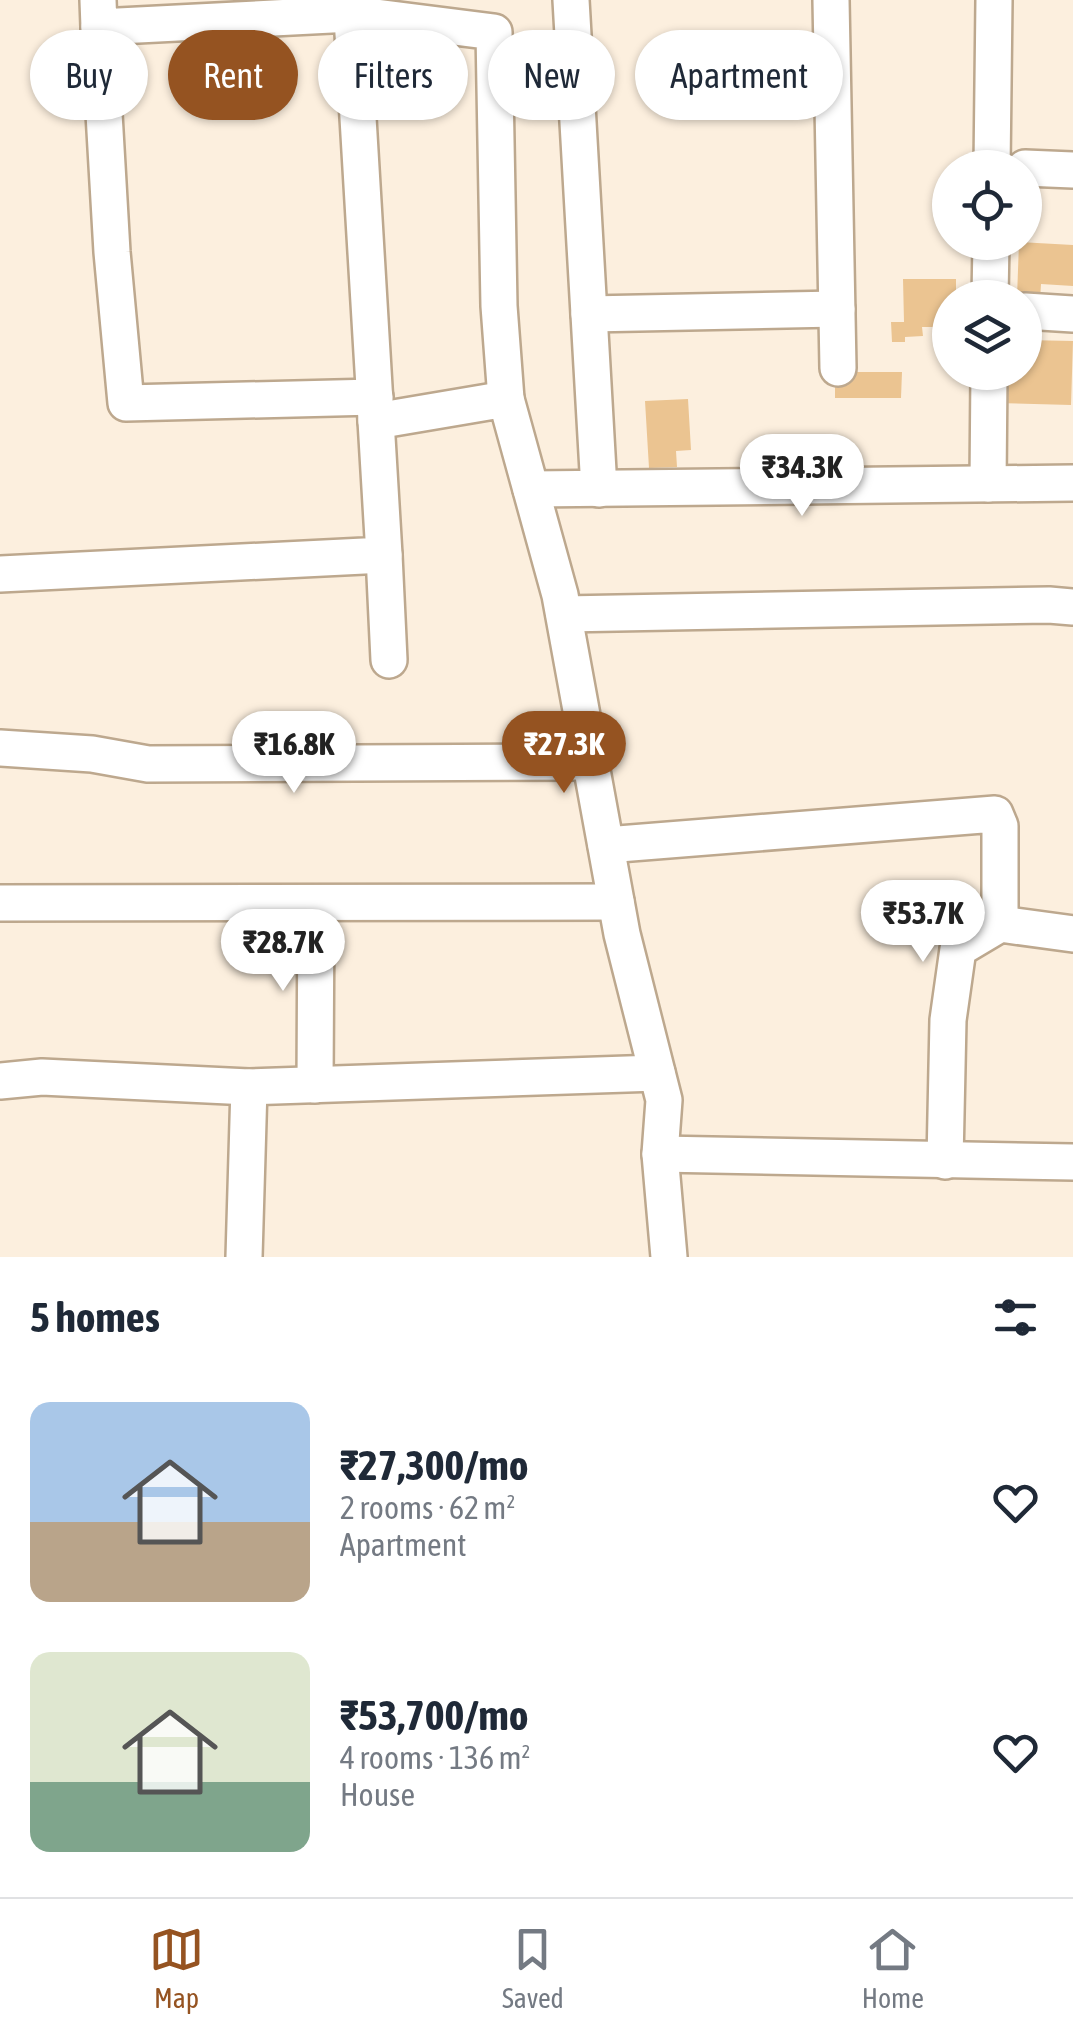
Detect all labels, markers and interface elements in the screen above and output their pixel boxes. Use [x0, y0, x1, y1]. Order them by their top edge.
chip: Buy [30, 30, 148, 120]
chip: Rent [168, 30, 298, 120]
chip: Filters [318, 30, 468, 120]
chip: New [488, 30, 615, 120]
chip: Apartment [635, 30, 843, 120]
map controls [932, 150, 1042, 390]
button: locate [932, 150, 1042, 260]
button: layers [932, 280, 1042, 390]
pin: ₹34.3K [721, 434, 883, 519]
text: ₹34.3K [762, 448, 842, 485]
pin: ₹16.8K [213, 711, 375, 796]
pin: ₹27.3K [483, 711, 645, 796]
text: ₹16.8K [254, 725, 334, 762]
text: ₹27.3K [524, 725, 604, 762]
pin: ₹53.7K [842, 880, 1004, 965]
text: ₹53.7K [883, 894, 963, 931]
pin: ₹28.7K [202, 909, 364, 994]
text: ₹28.7K [243, 923, 323, 960]
icon: filters [988, 1290, 1043, 1345]
text: 5 homes [30, 1293, 160, 1341]
text: ₹27,300/mo [340, 1441, 528, 1489]
icon: home [110, 1442, 230, 1562]
icon: heart [988, 1475, 1043, 1530]
text: 2 rooms · 62 m² [340, 1489, 515, 1526]
text: Apartment [340, 1526, 466, 1563]
text: ₹53,700/mo [340, 1691, 528, 1739]
icon: home [110, 1692, 230, 1812]
icon: heart [988, 1725, 1043, 1780]
text: 4 rooms · 136 m² [340, 1739, 530, 1776]
text: House [340, 1776, 415, 1813]
tab: Map [149, 1922, 204, 2014]
tab: Saved [502, 1922, 564, 2014]
tab: Home [862, 1922, 924, 2014]

